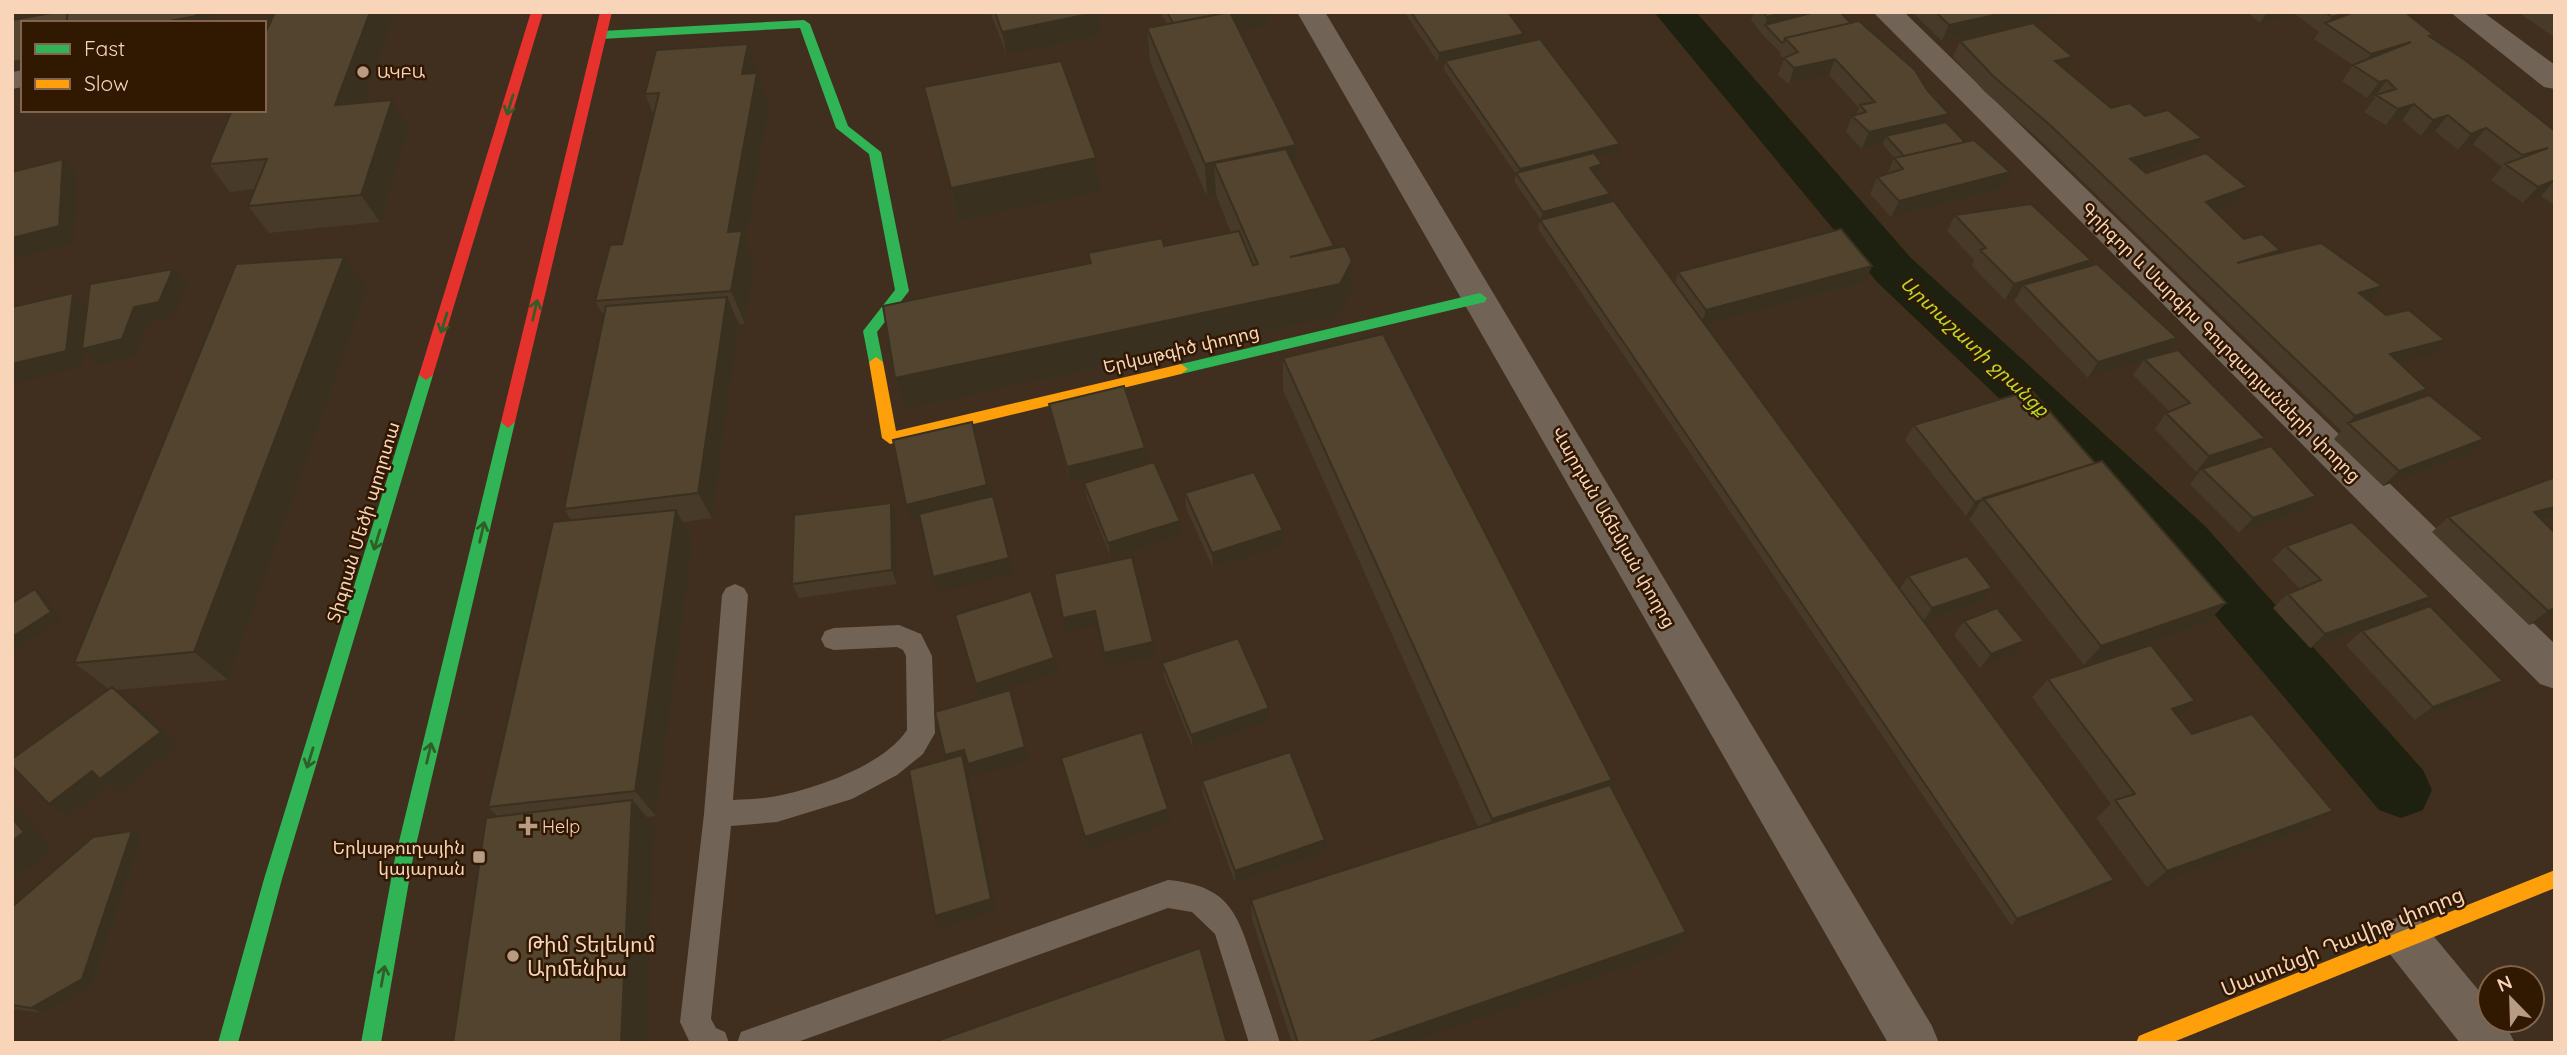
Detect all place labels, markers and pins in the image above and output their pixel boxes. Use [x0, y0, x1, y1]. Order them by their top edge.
place label: ԱԿԲԱ [377, 62, 425, 82]
marker: ԱԿԲԱ [355, 64, 371, 80]
place label: Help [542, 815, 580, 838]
marker: Help [520, 818, 536, 834]
place label: Երկաթուղային կայարան [332, 836, 465, 880]
marker: Երկաթուղային կայարան [471, 849, 487, 865]
place label: Թիմ Տելեկոմ Արմենիա [527, 931, 655, 981]
marker: Թիմ Տելեկոմ Արմենիա [505, 948, 521, 964]

